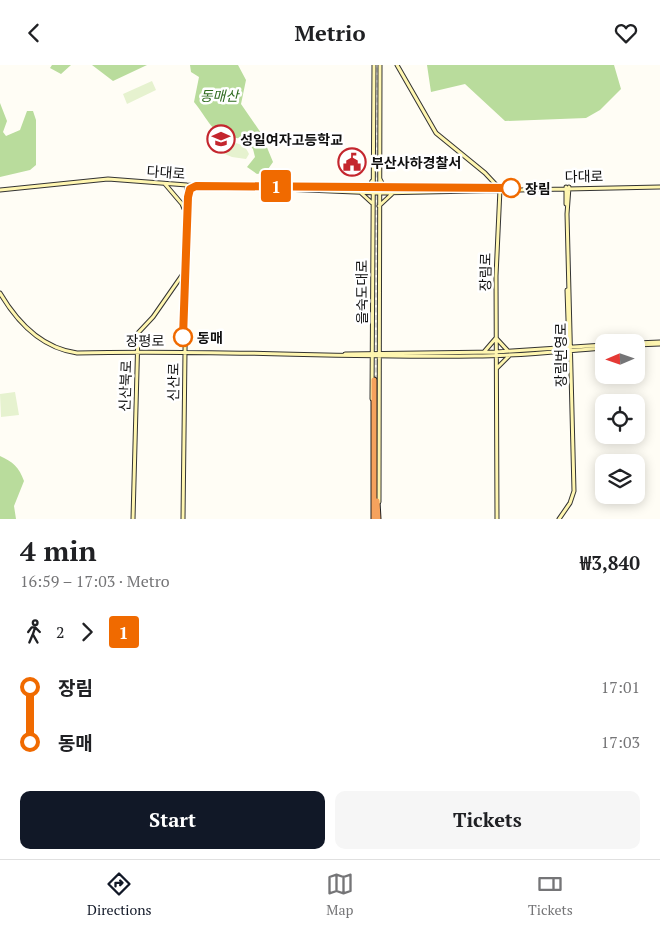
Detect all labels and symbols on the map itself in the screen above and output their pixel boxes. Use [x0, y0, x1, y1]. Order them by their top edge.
park label: 동매산 [200, 86, 240, 105]
school or university icon: 성일여자고등학교 [206, 124, 236, 154]
place label: 성일여자고등학교 [240, 130, 343, 149]
public building icon: 부산사하경찰서 [337, 147, 367, 177]
place label: 부산사하경찰서 [371, 153, 461, 172]
street label: 다대로 [146, 161, 186, 183]
street label: 다대로 [565, 166, 604, 186]
line badge: 1 [260, 170, 292, 202]
marker: 장림 [501, 178, 521, 198]
place label: 장림 [525, 179, 551, 198]
street label: 장림로 [475, 252, 495, 291]
street label: 을숙도대로 [352, 260, 371, 324]
street label: 장림번영로 [551, 323, 570, 387]
marker: 동매 [173, 327, 193, 347]
place label: 동매 [197, 328, 223, 347]
street label: 장평로 [126, 331, 164, 350]
north arrow [595, 334, 645, 384]
street label: 신산북로 [115, 360, 135, 412]
street label: 신산로 [163, 362, 183, 401]

